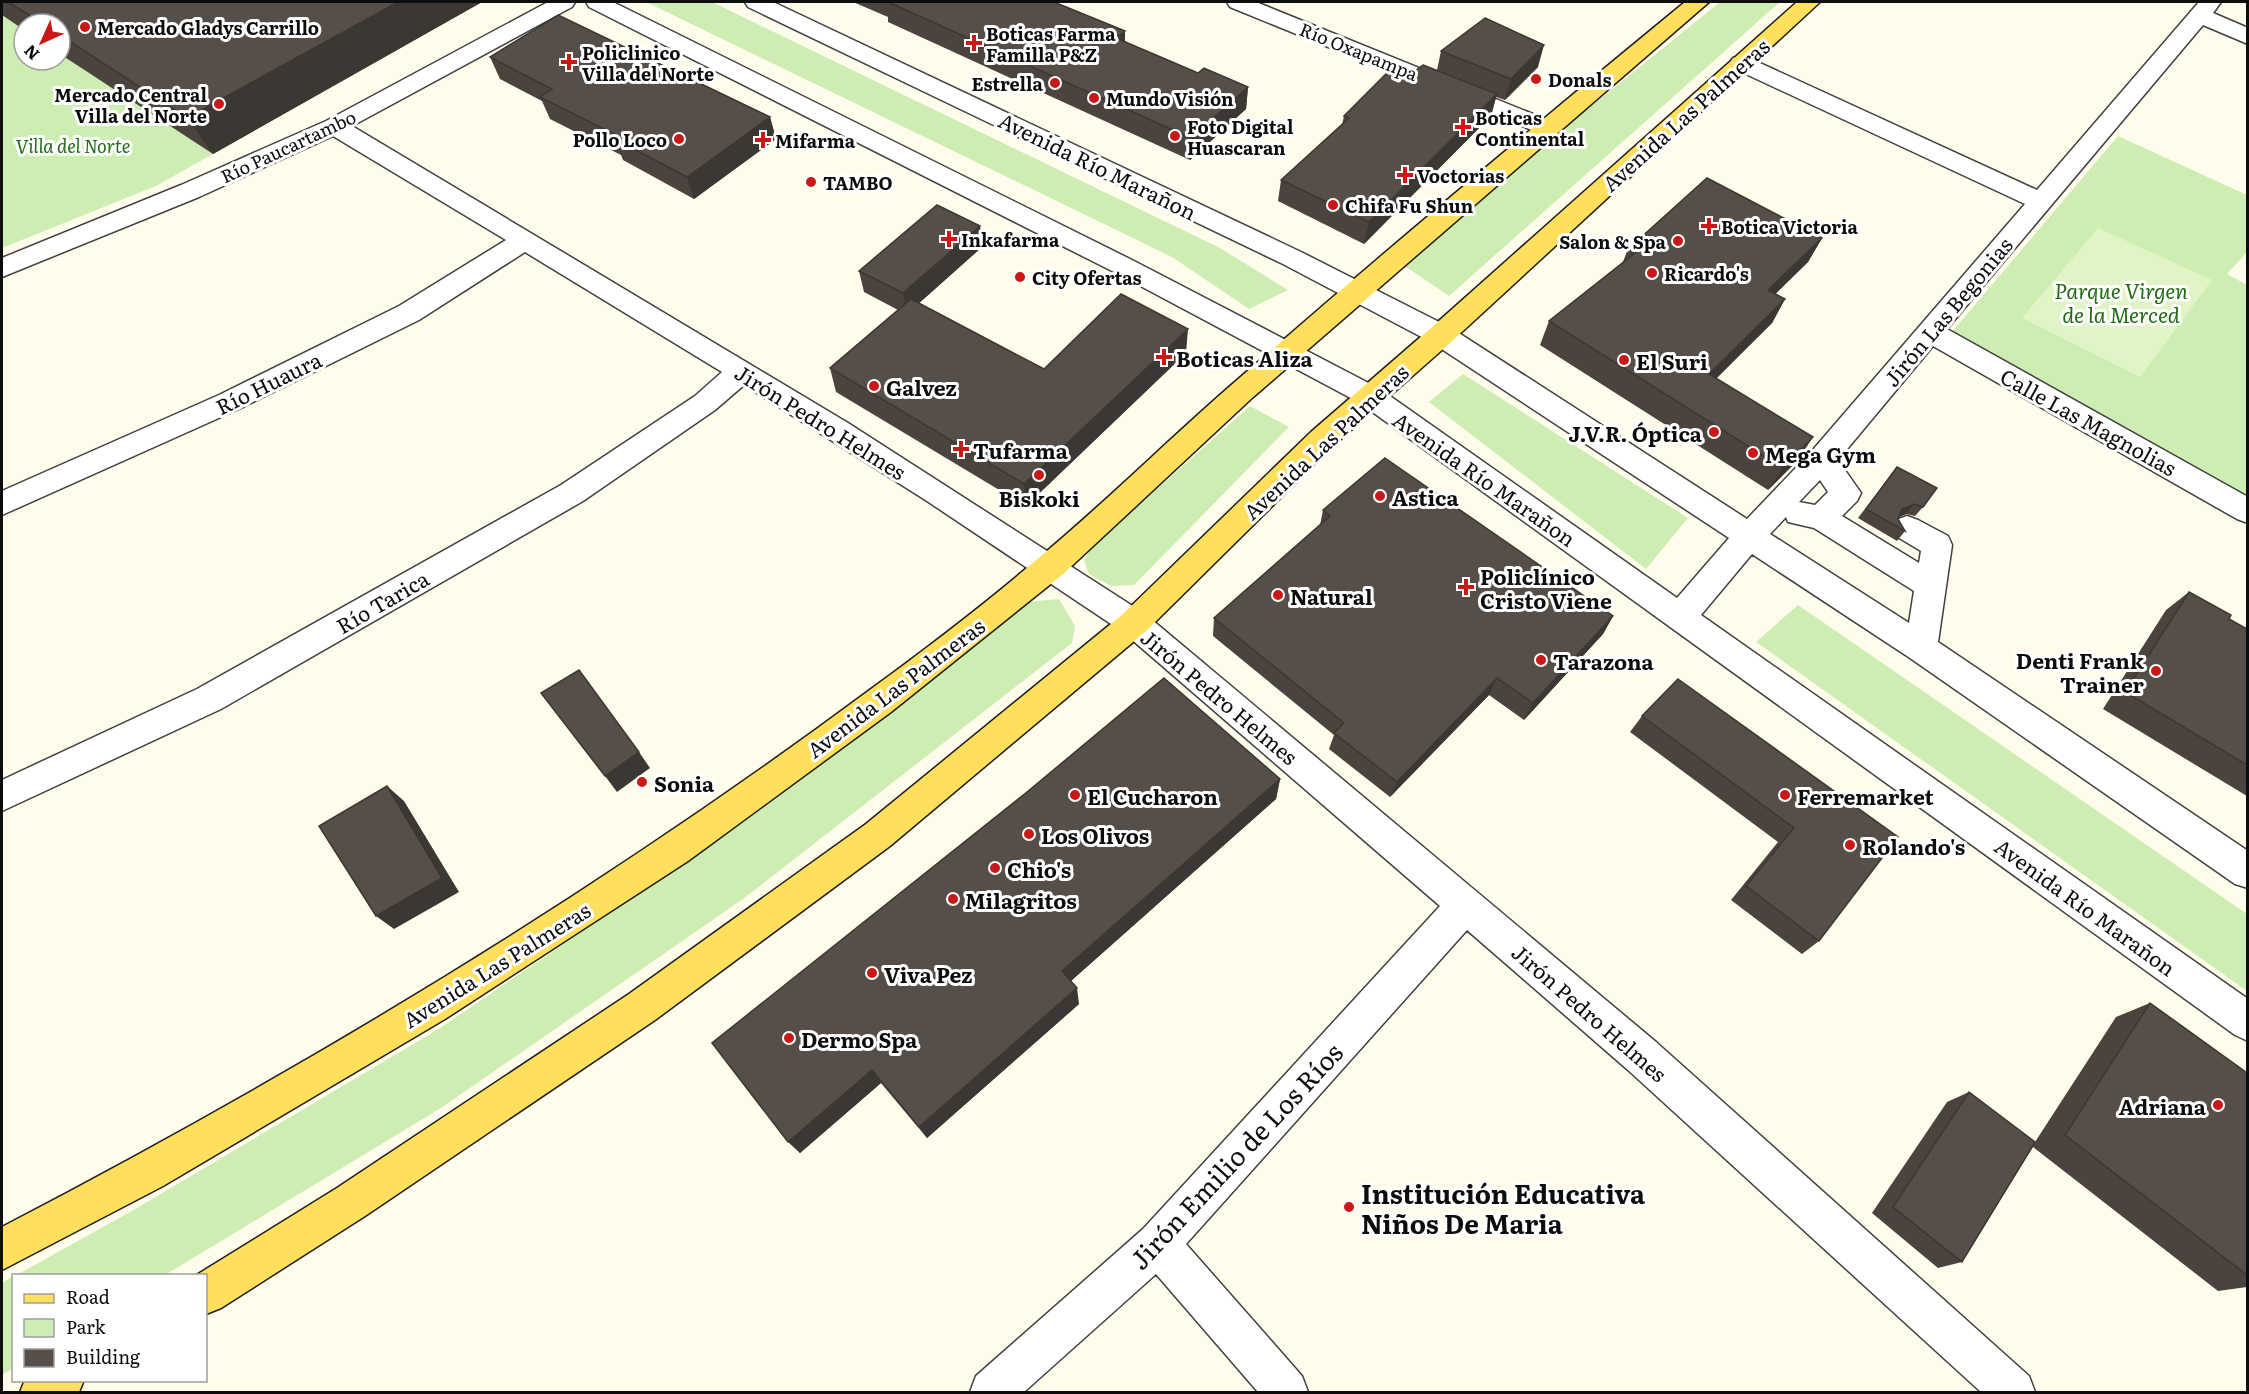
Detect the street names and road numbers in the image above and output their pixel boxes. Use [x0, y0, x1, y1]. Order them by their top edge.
street label: Río Oxapampa [1296, 15, 1422, 87]
street label: Avenida Las Palmeras [1594, 30, 1776, 198]
street label: Río Paucartambo [216, 103, 360, 189]
street label: Avenida Río Marañon [994, 104, 1202, 226]
street label: Jirón Las Begonias [1875, 230, 2019, 392]
street label: Río Huaura [210, 343, 327, 421]
street label: Jirón Pedro Helmes [730, 356, 912, 486]
street label: Avenida Las Palmeras [1235, 356, 1415, 526]
street label: Calle Las Magnolias [1995, 360, 2183, 482]
street label: Avenida Río Marañon [1387, 403, 1583, 553]
street label: Río Tarica [330, 562, 435, 640]
street label: Avenida Las Palmeras [799, 610, 991, 764]
street label: Jirón Pedro Helmes [1135, 621, 1305, 771]
street label: Avenida Río Marañon [1989, 830, 2183, 982]
street label: Avenida Las Palmeras [396, 894, 596, 1034]
street label: Jirón Pedro Helmes [1506, 936, 1674, 1088]
street label: Jirón Emilio de Los Ríos [1119, 1033, 1351, 1277]

